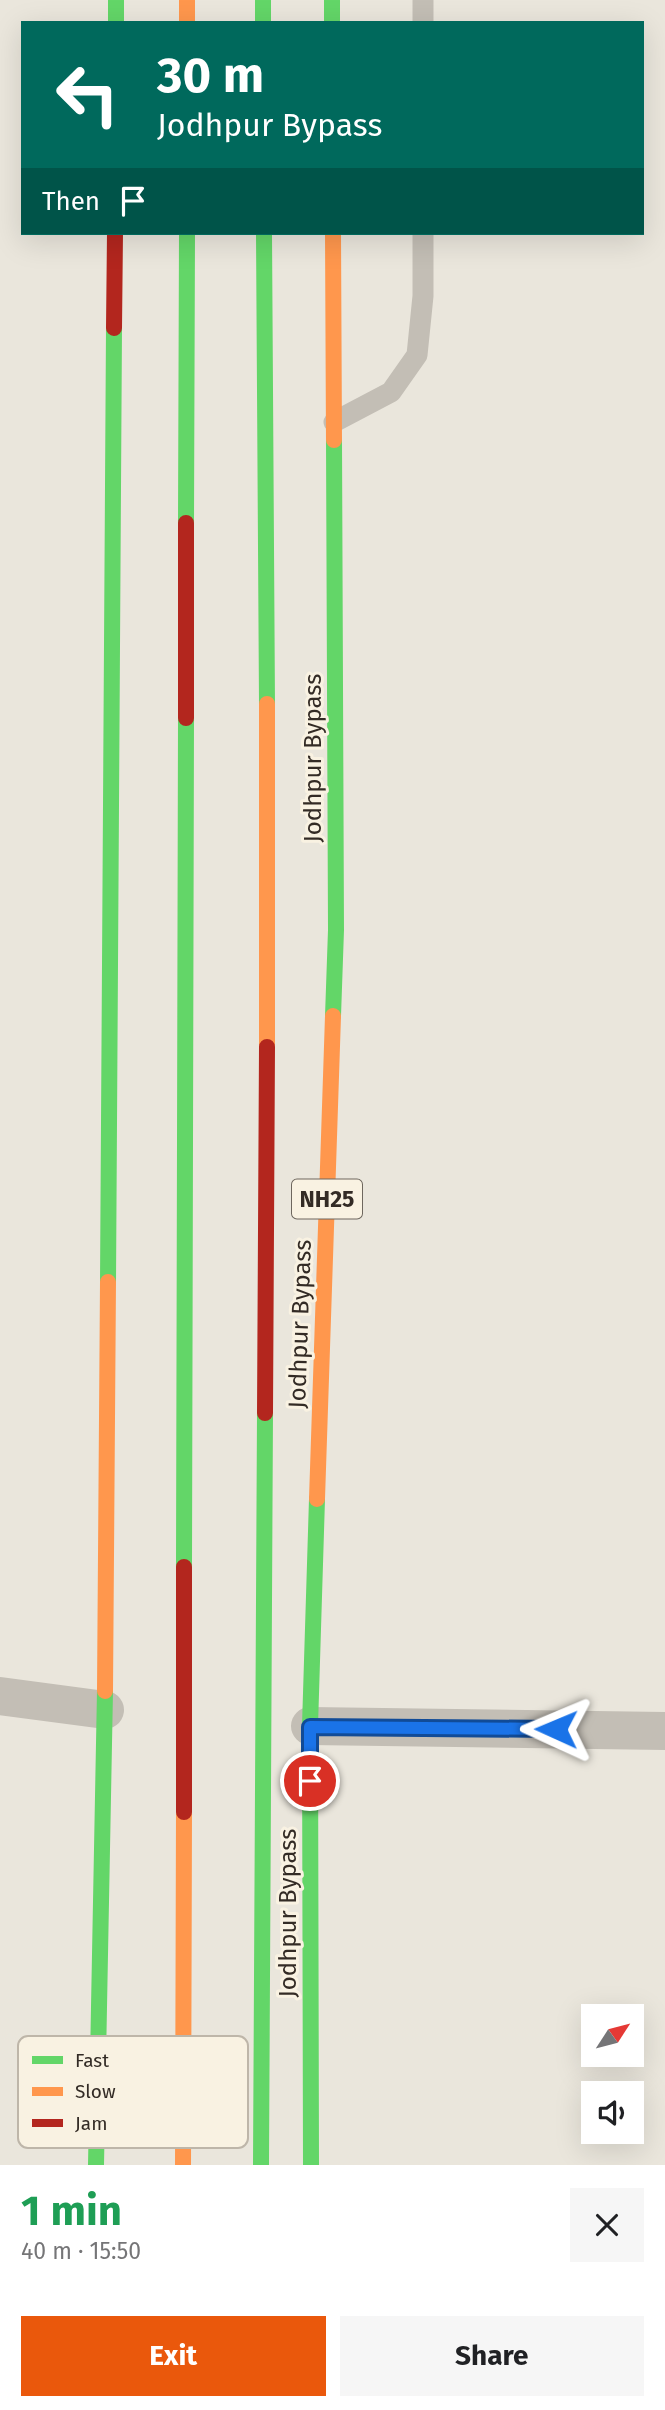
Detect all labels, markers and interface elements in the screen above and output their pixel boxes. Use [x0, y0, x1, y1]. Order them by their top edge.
text: 30 m [157, 46, 264, 105]
icon: left [42, 49, 133, 140]
text: Jodhpur Bypass [157, 106, 382, 144]
icon: arrive [114, 182, 152, 220]
text: Then [42, 186, 100, 217]
street label: Jodhpur Bypass [299, 673, 327, 843]
road number: NH25 [292, 1180, 362, 1218]
street label: Jodhpur Bypass [283, 1239, 317, 1409]
position arrow [519, 1692, 593, 1766]
pin [280, 1751, 340, 1811]
icon: arrive [291, 1762, 329, 1800]
street label: Jodhpur Bypass [274, 1828, 302, 1998]
north arrow [581, 2004, 644, 2067]
map controls [581, 2004, 644, 2144]
legend [18, 2036, 248, 2148]
text: Fast [75, 2049, 109, 2072]
text: Slow [75, 2080, 116, 2103]
button: sound [581, 2081, 644, 2144]
text: Jam [75, 2112, 107, 2135]
text: 1 min [21, 2186, 122, 2236]
button: close [570, 2188, 644, 2262]
text: 40 m · 15:50 [21, 2237, 141, 2265]
button: Exit [21, 2316, 326, 2396]
button: Share [340, 2316, 644, 2396]

